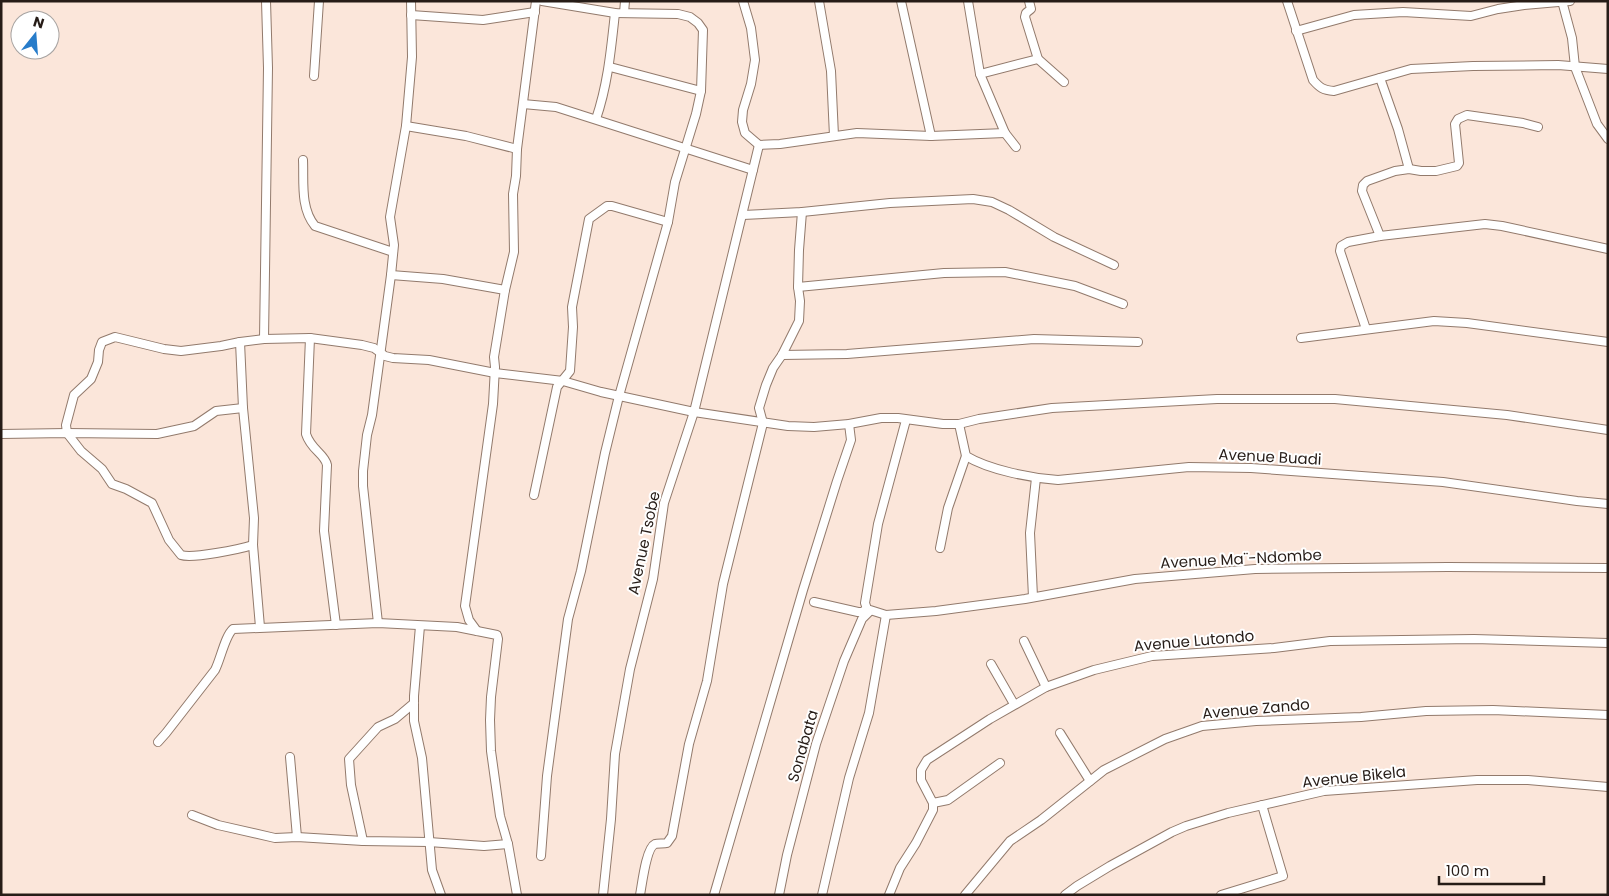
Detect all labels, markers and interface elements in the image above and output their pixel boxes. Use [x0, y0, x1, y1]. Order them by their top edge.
north arrow [10, 10, 60, 60]
text: N [31, 11, 47, 34]
street label: Avenue Buadi [1218, 443, 1322, 470]
street label: Avenue Tsobe [622, 489, 665, 597]
street label: Avenue Ma¨-Ndombe [1160, 544, 1322, 573]
street label: Avenue Lutondo [1133, 625, 1255, 656]
street label: Avenue Zando [1201, 693, 1311, 724]
street label: Sonabata [782, 707, 823, 784]
street label: Avenue Bikela [1301, 761, 1407, 792]
scale bar [1439, 854, 1544, 886]
text: 100 m [1446, 860, 1489, 881]

